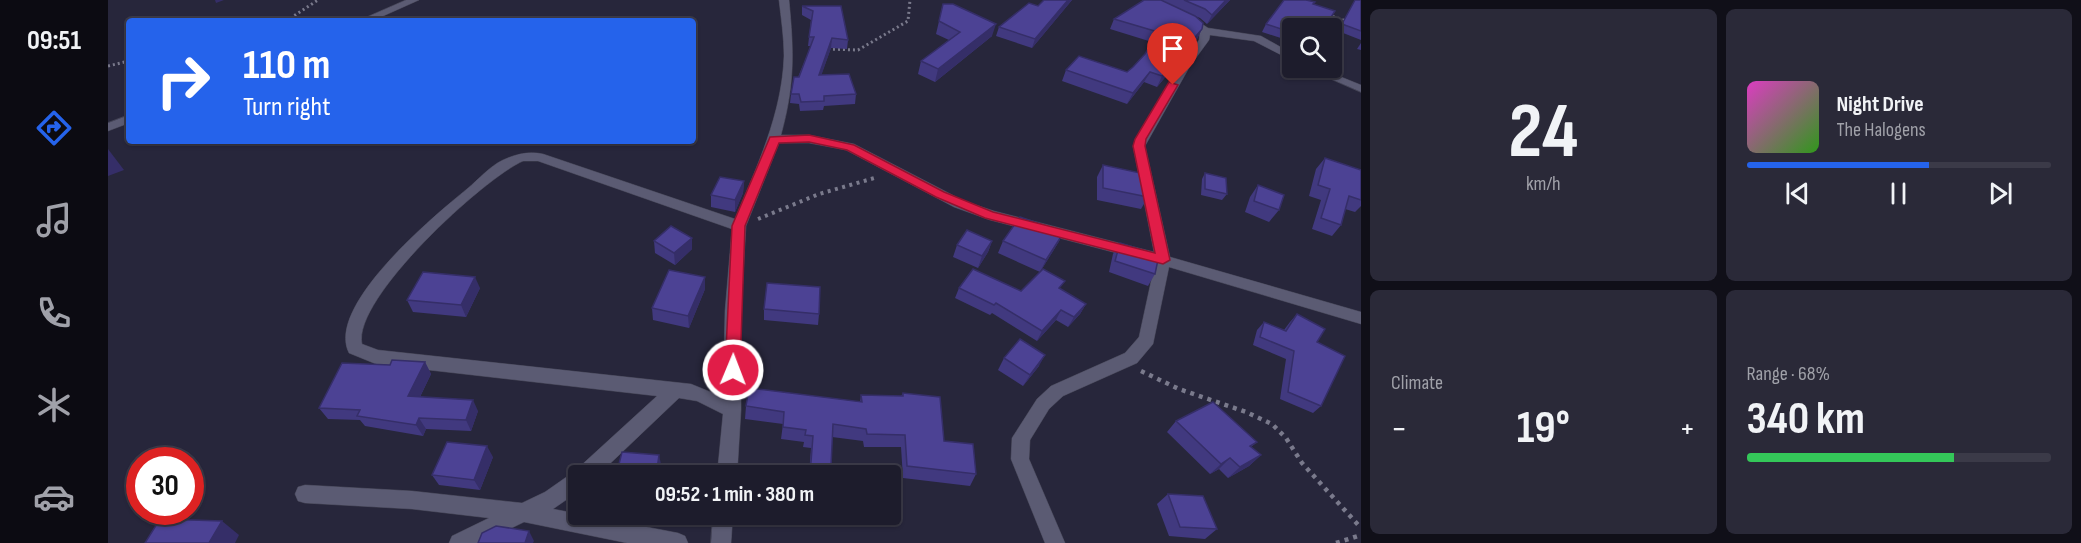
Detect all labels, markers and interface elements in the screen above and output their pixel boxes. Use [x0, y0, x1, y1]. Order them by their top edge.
map controls [1282, 18, 1342, 78]
button: search [1282, 18, 1342, 78]
pin [1147, 23, 1198, 85]
text: 09:51 [27, 25, 81, 57]
icon: arrive [1156, 32, 1189, 65]
text: 110 m [243, 40, 330, 91]
icon: right [144, 42, 222, 120]
text: 24 [1508, 86, 1578, 179]
text: Turn right [243, 91, 330, 123]
text: Night Drive [1837, 91, 1924, 118]
icon: directions [33, 107, 75, 149]
text: The Halogens [1837, 118, 1926, 142]
text: km/h [1526, 172, 1561, 196]
icon: previous [1781, 177, 1814, 210]
icon: pause [1882, 177, 1915, 210]
icon: next [1984, 177, 2017, 210]
icon: music [33, 199, 75, 241]
icon: phone [33, 292, 75, 334]
position arrow [701, 338, 765, 402]
text: Range · 68% [1747, 362, 1830, 386]
text: Climate [1391, 371, 1443, 395]
icon: climate [33, 384, 75, 426]
text: 340 km [1747, 392, 1865, 447]
text: 19° [1517, 401, 1570, 456]
text: − [1391, 409, 1407, 449]
text: + [1679, 409, 1696, 449]
speed limit sign: 30 [126, 447, 204, 525]
icon: car [33, 476, 75, 518]
text: 09:52 · 1 min · 380 m [655, 481, 814, 508]

